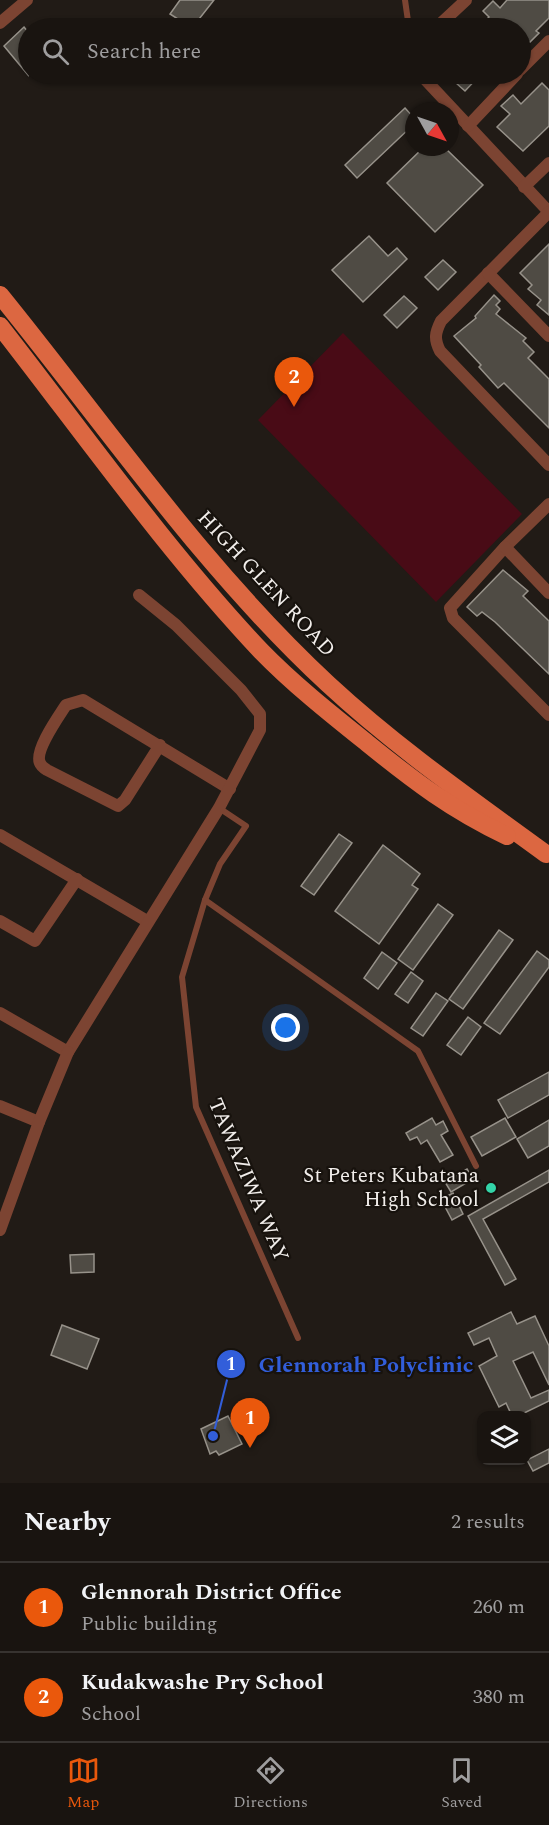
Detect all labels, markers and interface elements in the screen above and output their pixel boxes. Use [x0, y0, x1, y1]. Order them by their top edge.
search box [18, 18, 531, 84]
icon: search [39, 35, 72, 68]
text: Search here [87, 35, 201, 68]
north arrow [405, 102, 459, 156]
pin: 2 [274, 358, 314, 407]
street label: HIGH GLEN ROAD [189, 503, 343, 665]
your location [271, 1013, 300, 1042]
street label: TAWAZIWA WAY [199, 1093, 297, 1267]
place label: St Peters Kubatana High School [303, 1160, 480, 1216]
marker: St Peters Kubatana High School [484, 1181, 498, 1195]
callout: Glennorah Polyclinic [216, 1344, 485, 1384]
text: Glennorah Polyclinic [259, 1349, 473, 1382]
text: 1 [226, 1351, 236, 1378]
pin: 1 [230, 1398, 270, 1448]
map controls [477, 1411, 531, 1465]
button: layers [477, 1411, 531, 1465]
text: Nearby [24, 1502, 110, 1542]
text: 2 results [451, 1507, 525, 1537]
text: Glennorah District Office [81, 1576, 342, 1609]
text: 1 [38, 1592, 49, 1622]
text: 260 m [473, 1592, 525, 1622]
text: Public building [81, 1609, 217, 1639]
text: Kudakwashe Pry School [81, 1666, 324, 1699]
text: 2 [38, 1682, 49, 1712]
text: 380 m [473, 1682, 525, 1712]
text: School [81, 1699, 141, 1729]
tab: Map [67, 1754, 100, 1814]
tab: Directions [233, 1754, 308, 1814]
tab: Saved [441, 1754, 482, 1814]

